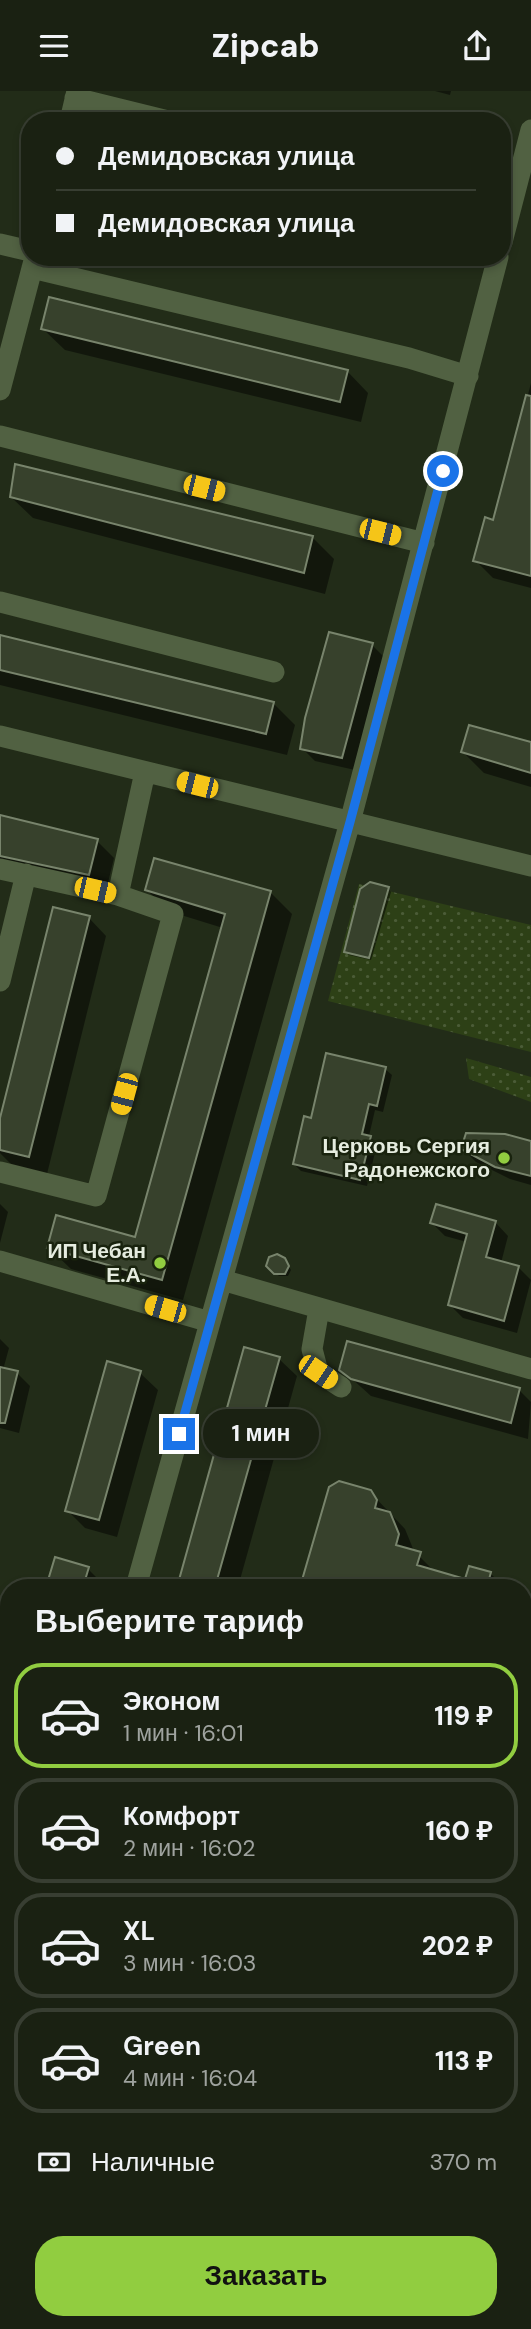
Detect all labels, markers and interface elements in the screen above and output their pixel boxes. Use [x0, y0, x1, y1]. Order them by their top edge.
text: Zipcab [212, 25, 319, 67]
icon: menu [35, 27, 73, 65]
icon: share [458, 27, 496, 65]
text: Демидовская улица [98, 139, 355, 173]
text: Демидовская улица [98, 206, 355, 240]
route start [427, 455, 459, 487]
car [182, 473, 227, 503]
car [358, 517, 403, 547]
car [175, 770, 220, 800]
car [73, 875, 118, 905]
car [109, 1071, 140, 1117]
place label: Церковь Сергия Радонежского [322, 1132, 490, 1184]
marker: Церковь Сергия Радонежского [496, 1150, 512, 1166]
place label: ИП Чебан Е.А. [47, 1237, 146, 1289]
marker: ИП Чебан Е.А. [152, 1255, 168, 1271]
car [142, 1293, 189, 1325]
car [295, 1352, 342, 1392]
callout: 1 мин [204, 1409, 319, 1459]
route end [163, 1418, 195, 1450]
text: 1 мин [232, 1418, 290, 1448]
text: Выберите тариф [35, 1600, 304, 1642]
icon: car [39, 1684, 102, 1747]
text: Эконом [123, 1684, 221, 1718]
text: 119 ₽ [434, 1699, 493, 1733]
text: 1 мин · 16:01 [123, 1718, 244, 1748]
icon: car [39, 1799, 102, 1862]
text: Комфорт [123, 1799, 240, 1833]
text: 160 ₽ [425, 1814, 493, 1848]
text: 2 мин · 16:02 [123, 1833, 256, 1863]
icon: car [39, 1914, 102, 1977]
text: XL [123, 1914, 155, 1948]
text: 202 ₽ [422, 1929, 493, 1963]
text: 3 мин · 16:03 [123, 1948, 256, 1978]
icon: car [39, 2029, 102, 2092]
text: Green [123, 2029, 201, 2063]
text: 113 ₽ [435, 2044, 493, 2078]
text: 4 мин · 16:04 [123, 2063, 257, 2093]
icon: cash [35, 2143, 73, 2181]
text: Наличные [91, 2145, 215, 2179]
text: 370 m [429, 2147, 497, 2177]
button: Заказать [35, 2236, 497, 2316]

